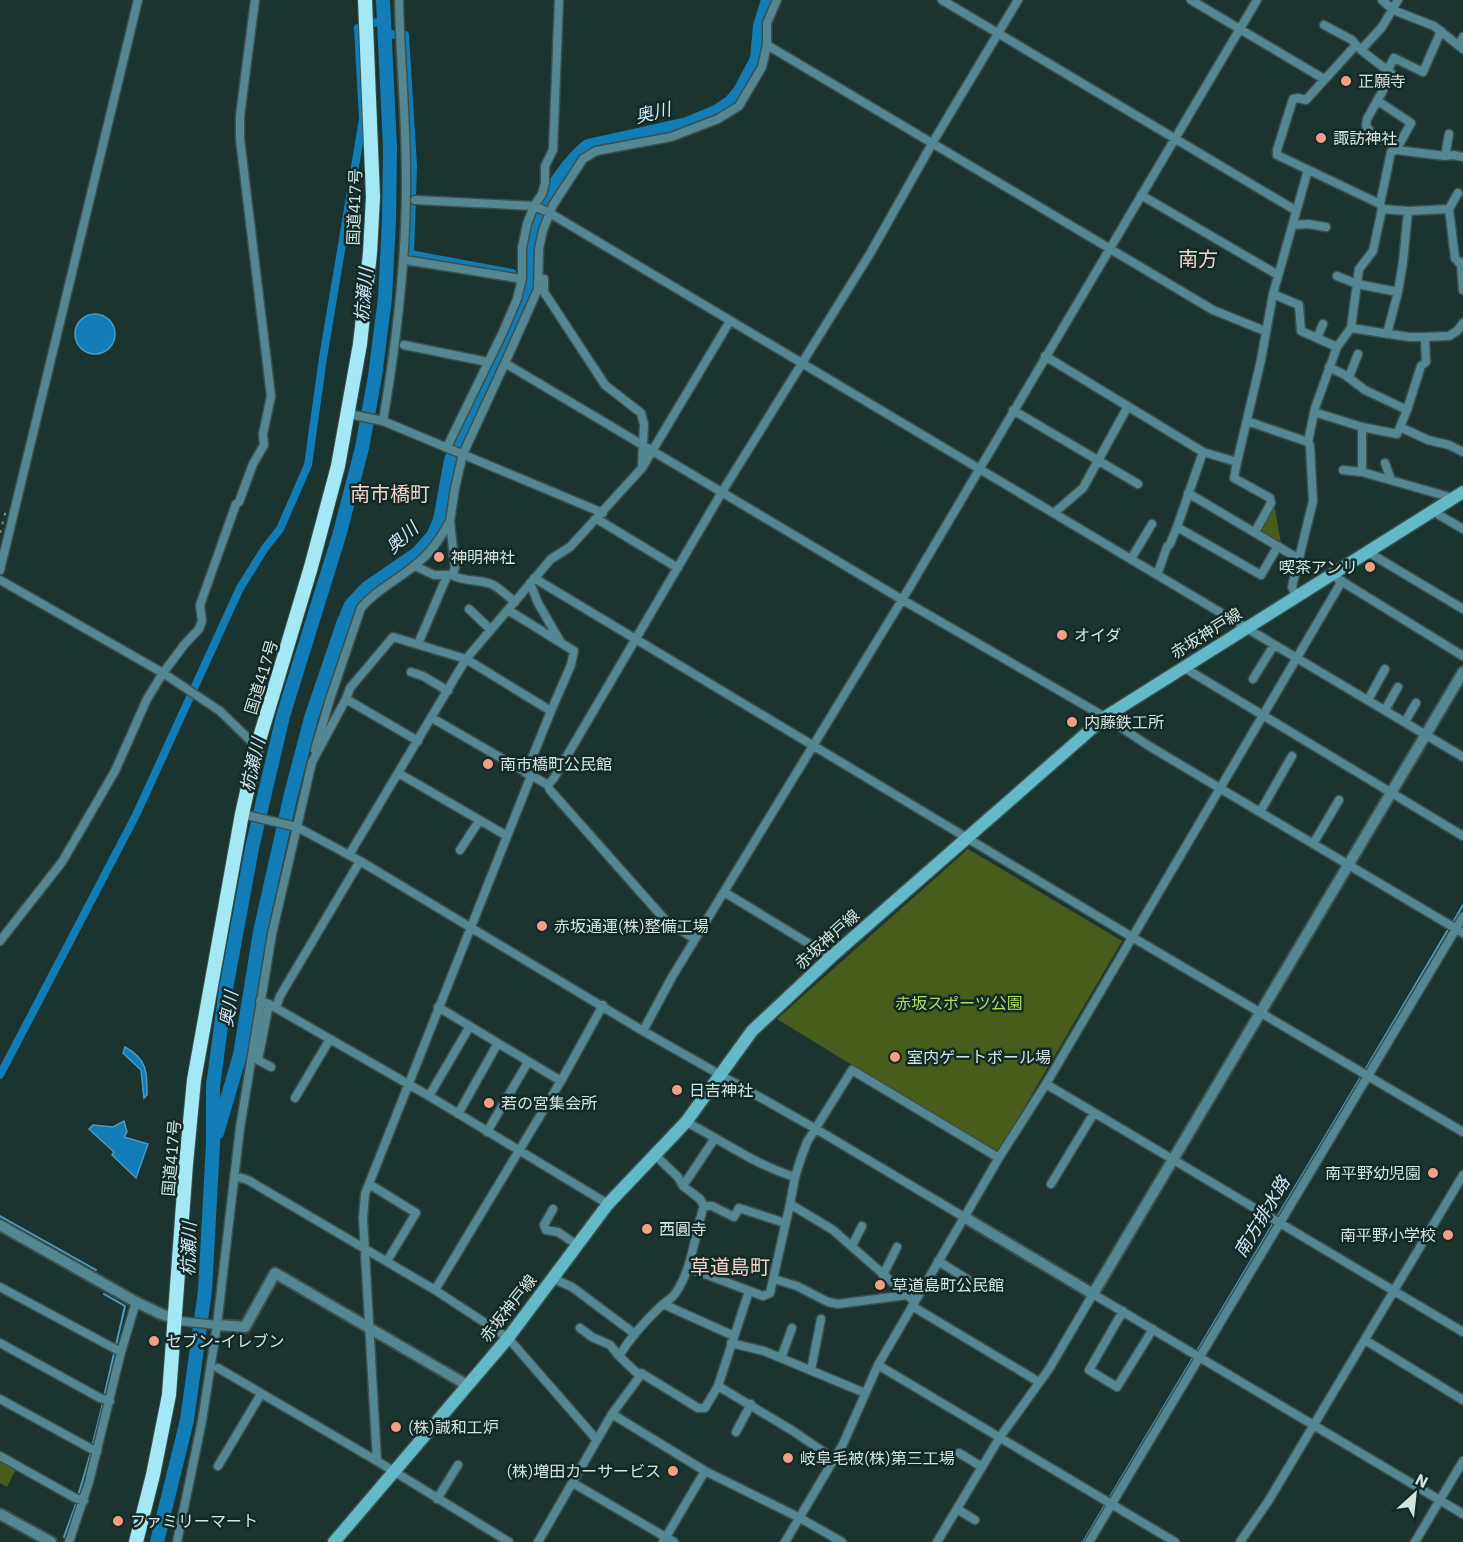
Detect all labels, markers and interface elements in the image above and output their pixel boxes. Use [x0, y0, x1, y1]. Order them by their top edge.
place label: 正願寺 [1358, 71, 1406, 91]
marker: 正願寺 [1339, 74, 1353, 88]
water label: 奥川 [633, 97, 675, 128]
place label: 諏訪神社 [1333, 128, 1397, 148]
marker: 諏訪神社 [1314, 131, 1328, 145]
street label: 国道417号 [343, 168, 365, 246]
district label: 南方 [1178, 245, 1218, 272]
water label: 杭瀬川 [350, 265, 377, 323]
district label: 南市橋町 [350, 480, 430, 507]
water label: 奥川 [381, 516, 424, 558]
place label: 神明神社 [451, 547, 515, 567]
marker: 神明神社 [432, 550, 446, 564]
place label: 喫茶アンリ [1279, 557, 1358, 577]
marker: 喫茶アンリ [1363, 560, 1377, 574]
street label: 赤坂神戸線 [1167, 603, 1245, 663]
place label: オイダ [1074, 625, 1121, 645]
marker: オイダ [1055, 628, 1069, 642]
street label: 国道417号 [240, 637, 282, 717]
place label: 内藤鉄工所 [1084, 712, 1164, 732]
marker: 内藤鉄工所 [1065, 715, 1079, 729]
water label: 杭瀬川 [235, 734, 270, 794]
place label: 南市橋町公民館 [500, 754, 612, 774]
marker: 南市橋町公民館 [481, 757, 495, 771]
street label: 赤坂神戸線 [791, 905, 863, 973]
place label: 赤坂通運(株)整備工場 [554, 916, 709, 936]
marker: 赤坂通運(株)整備工場 [535, 919, 549, 933]
water label: 奥川 [214, 987, 243, 1028]
park label: 赤坂スポーツ公園 [895, 993, 1023, 1013]
place label: 室内ゲートボール場 [907, 1047, 1051, 1067]
marker: 室内ゲートボール場 [888, 1050, 902, 1064]
place label: 日吉神社 [689, 1080, 753, 1100]
marker: 日吉神社 [670, 1083, 684, 1097]
place label: 若の宮集会所 [501, 1093, 597, 1113]
marker: 若の宮集会所 [482, 1096, 496, 1110]
street label: 国道417号 [158, 1119, 184, 1197]
place label: 南平野幼児園 [1325, 1163, 1421, 1183]
marker: 南平野幼児園 [1426, 1166, 1440, 1180]
water label: 南方排水路 [1229, 1171, 1296, 1261]
place label: 西圓寺 [659, 1219, 707, 1239]
water label: 杭瀬川 [176, 1220, 201, 1276]
marker: 西圓寺 [640, 1222, 654, 1236]
place label: 南平野小学校 [1340, 1225, 1436, 1245]
marker: 南平野小学校 [1441, 1228, 1455, 1242]
district label: 草道島町 [690, 1253, 770, 1280]
street label: 赤坂神戸線 [475, 1270, 541, 1346]
place label: 草道島町公民館 [892, 1275, 1004, 1295]
marker: 草道島町公民館 [873, 1278, 887, 1292]
place label: セブン-イレブン [166, 1331, 284, 1351]
marker: セブン-イレブン [147, 1334, 161, 1348]
place label: (株)誠和工炉 [408, 1417, 499, 1437]
marker: (株)誠和工炉 [389, 1420, 403, 1434]
place label: 岐阜毛被(株)第三工場 [800, 1448, 955, 1468]
marker: 岐阜毛被(株)第三工場 [781, 1451, 795, 1465]
place label: (株)増田カーサービス [507, 1461, 661, 1481]
marker: (株)増田カーサービス [666, 1464, 680, 1478]
north arrow [1385, 1464, 1445, 1524]
text: N [1412, 1469, 1432, 1492]
place label: ファミリーマート [130, 1511, 258, 1531]
marker: ファミリーマート [111, 1514, 125, 1528]

